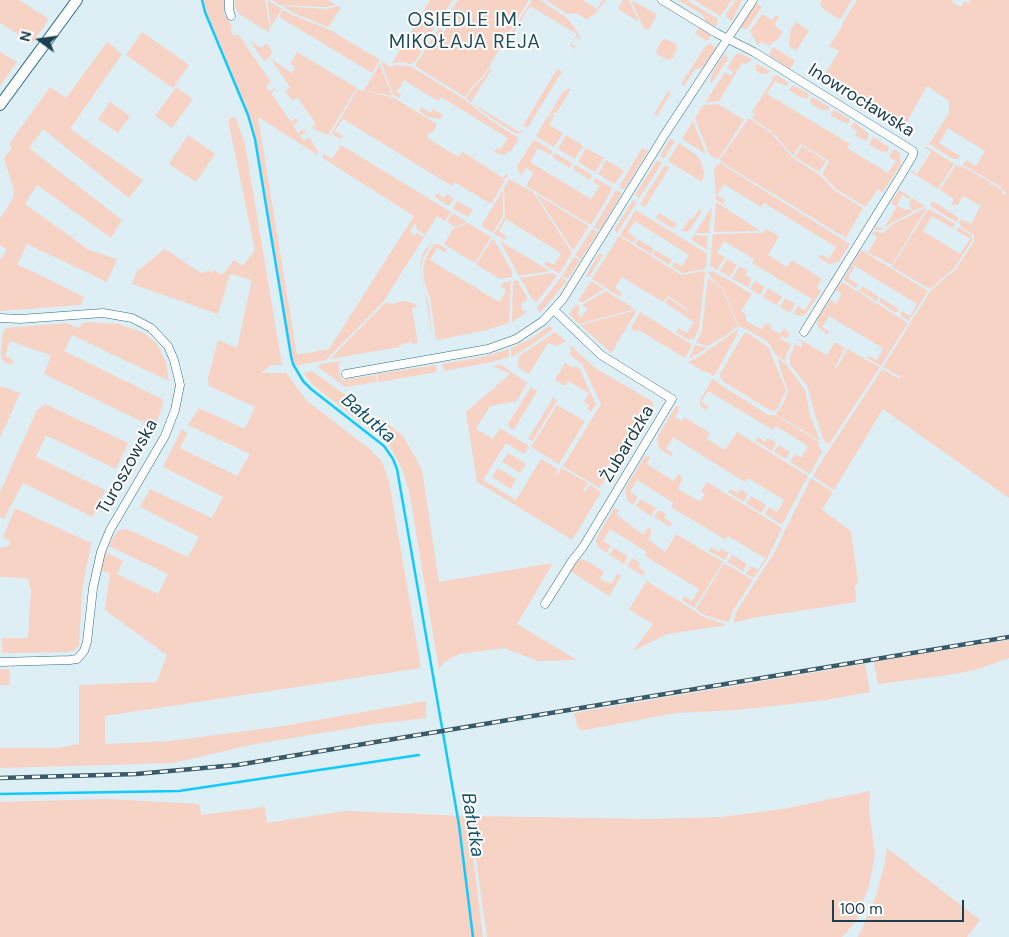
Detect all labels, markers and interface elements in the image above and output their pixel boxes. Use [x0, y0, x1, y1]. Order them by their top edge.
district label: OSIEDLE IM. MIKOŁAJA REJA [387, 10, 543, 54]
north arrow [15, 15, 65, 65]
text: N [15, 29, 35, 44]
street label: Inowrocławska [804, 60, 918, 142]
water label: Bałutka [336, 389, 400, 449]
street label: Żubardzka [597, 402, 659, 486]
street label: Turoszowska [93, 416, 163, 518]
water label: Bałutka [456, 791, 488, 859]
scale bar [834, 890, 966, 922]
text: 100 m [840, 899, 883, 919]

